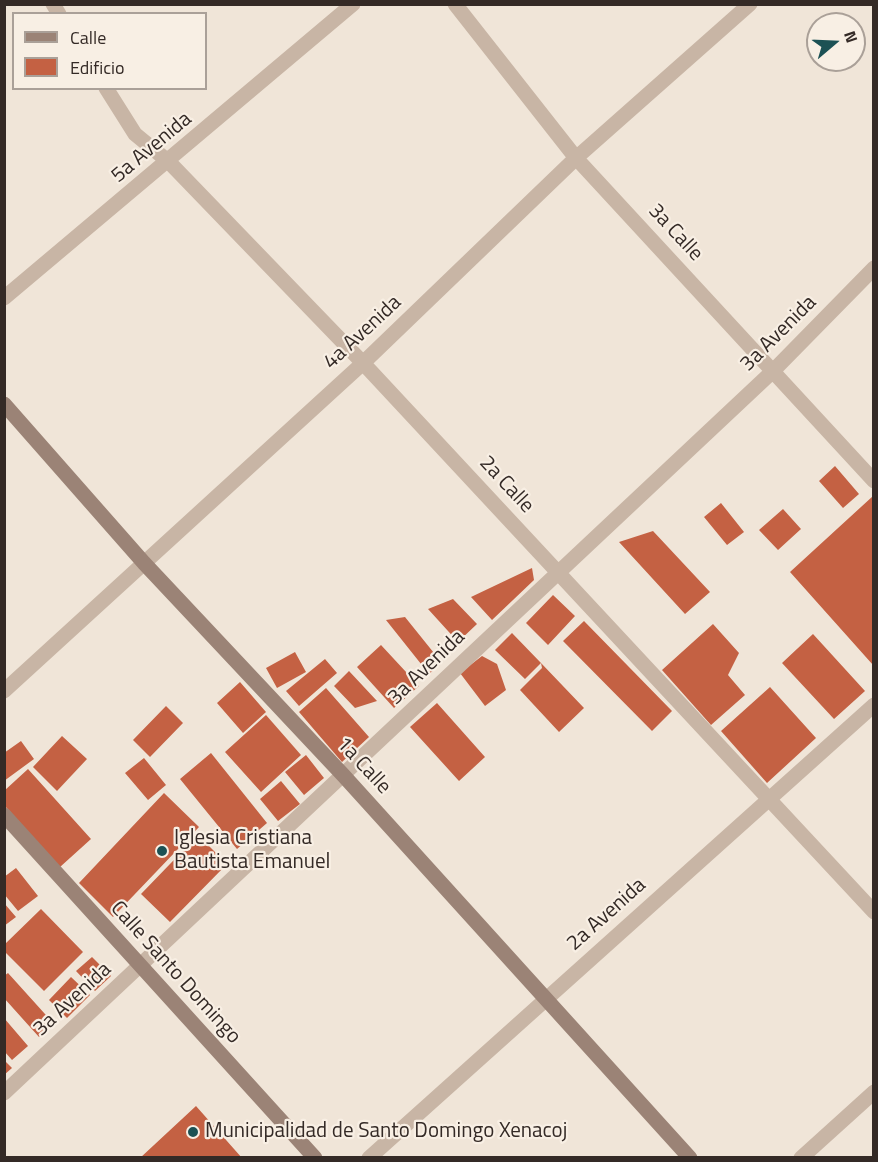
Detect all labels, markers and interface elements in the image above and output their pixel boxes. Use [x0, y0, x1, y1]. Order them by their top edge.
legend [12, 12, 207, 90]
north arrow [806, 12, 866, 72]
text: Calle [70, 24, 106, 51]
text: N [838, 28, 864, 46]
text: Edificio [70, 54, 124, 81]
street label: 5a Avenida [107, 107, 197, 189]
street label: 3a Calle [642, 199, 708, 267]
street label: 4a Avenida [319, 291, 407, 375]
street label: 3a Avenida [736, 291, 822, 377]
street label: 2a Calle [473, 451, 539, 519]
street label: 3a Avenida [383, 625, 471, 711]
street label: 1a Calle [330, 732, 396, 800]
place label: Iglesia Cristiana Bautista Emanuel [174, 826, 330, 876]
marker: Iglesia Cristiana Bautista Emanuel [155, 844, 169, 858]
street label: 2a Avenida [563, 873, 651, 957]
street label: Calle Santo Domingo [104, 897, 246, 1049]
street label: 3a Avenida [29, 958, 117, 1042]
place label: Municipalidad de Santo Domingo Xenacoj [205, 1119, 567, 1145]
marker: Municipalidad de Santo Domingo Xenacoj [186, 1125, 200, 1139]

